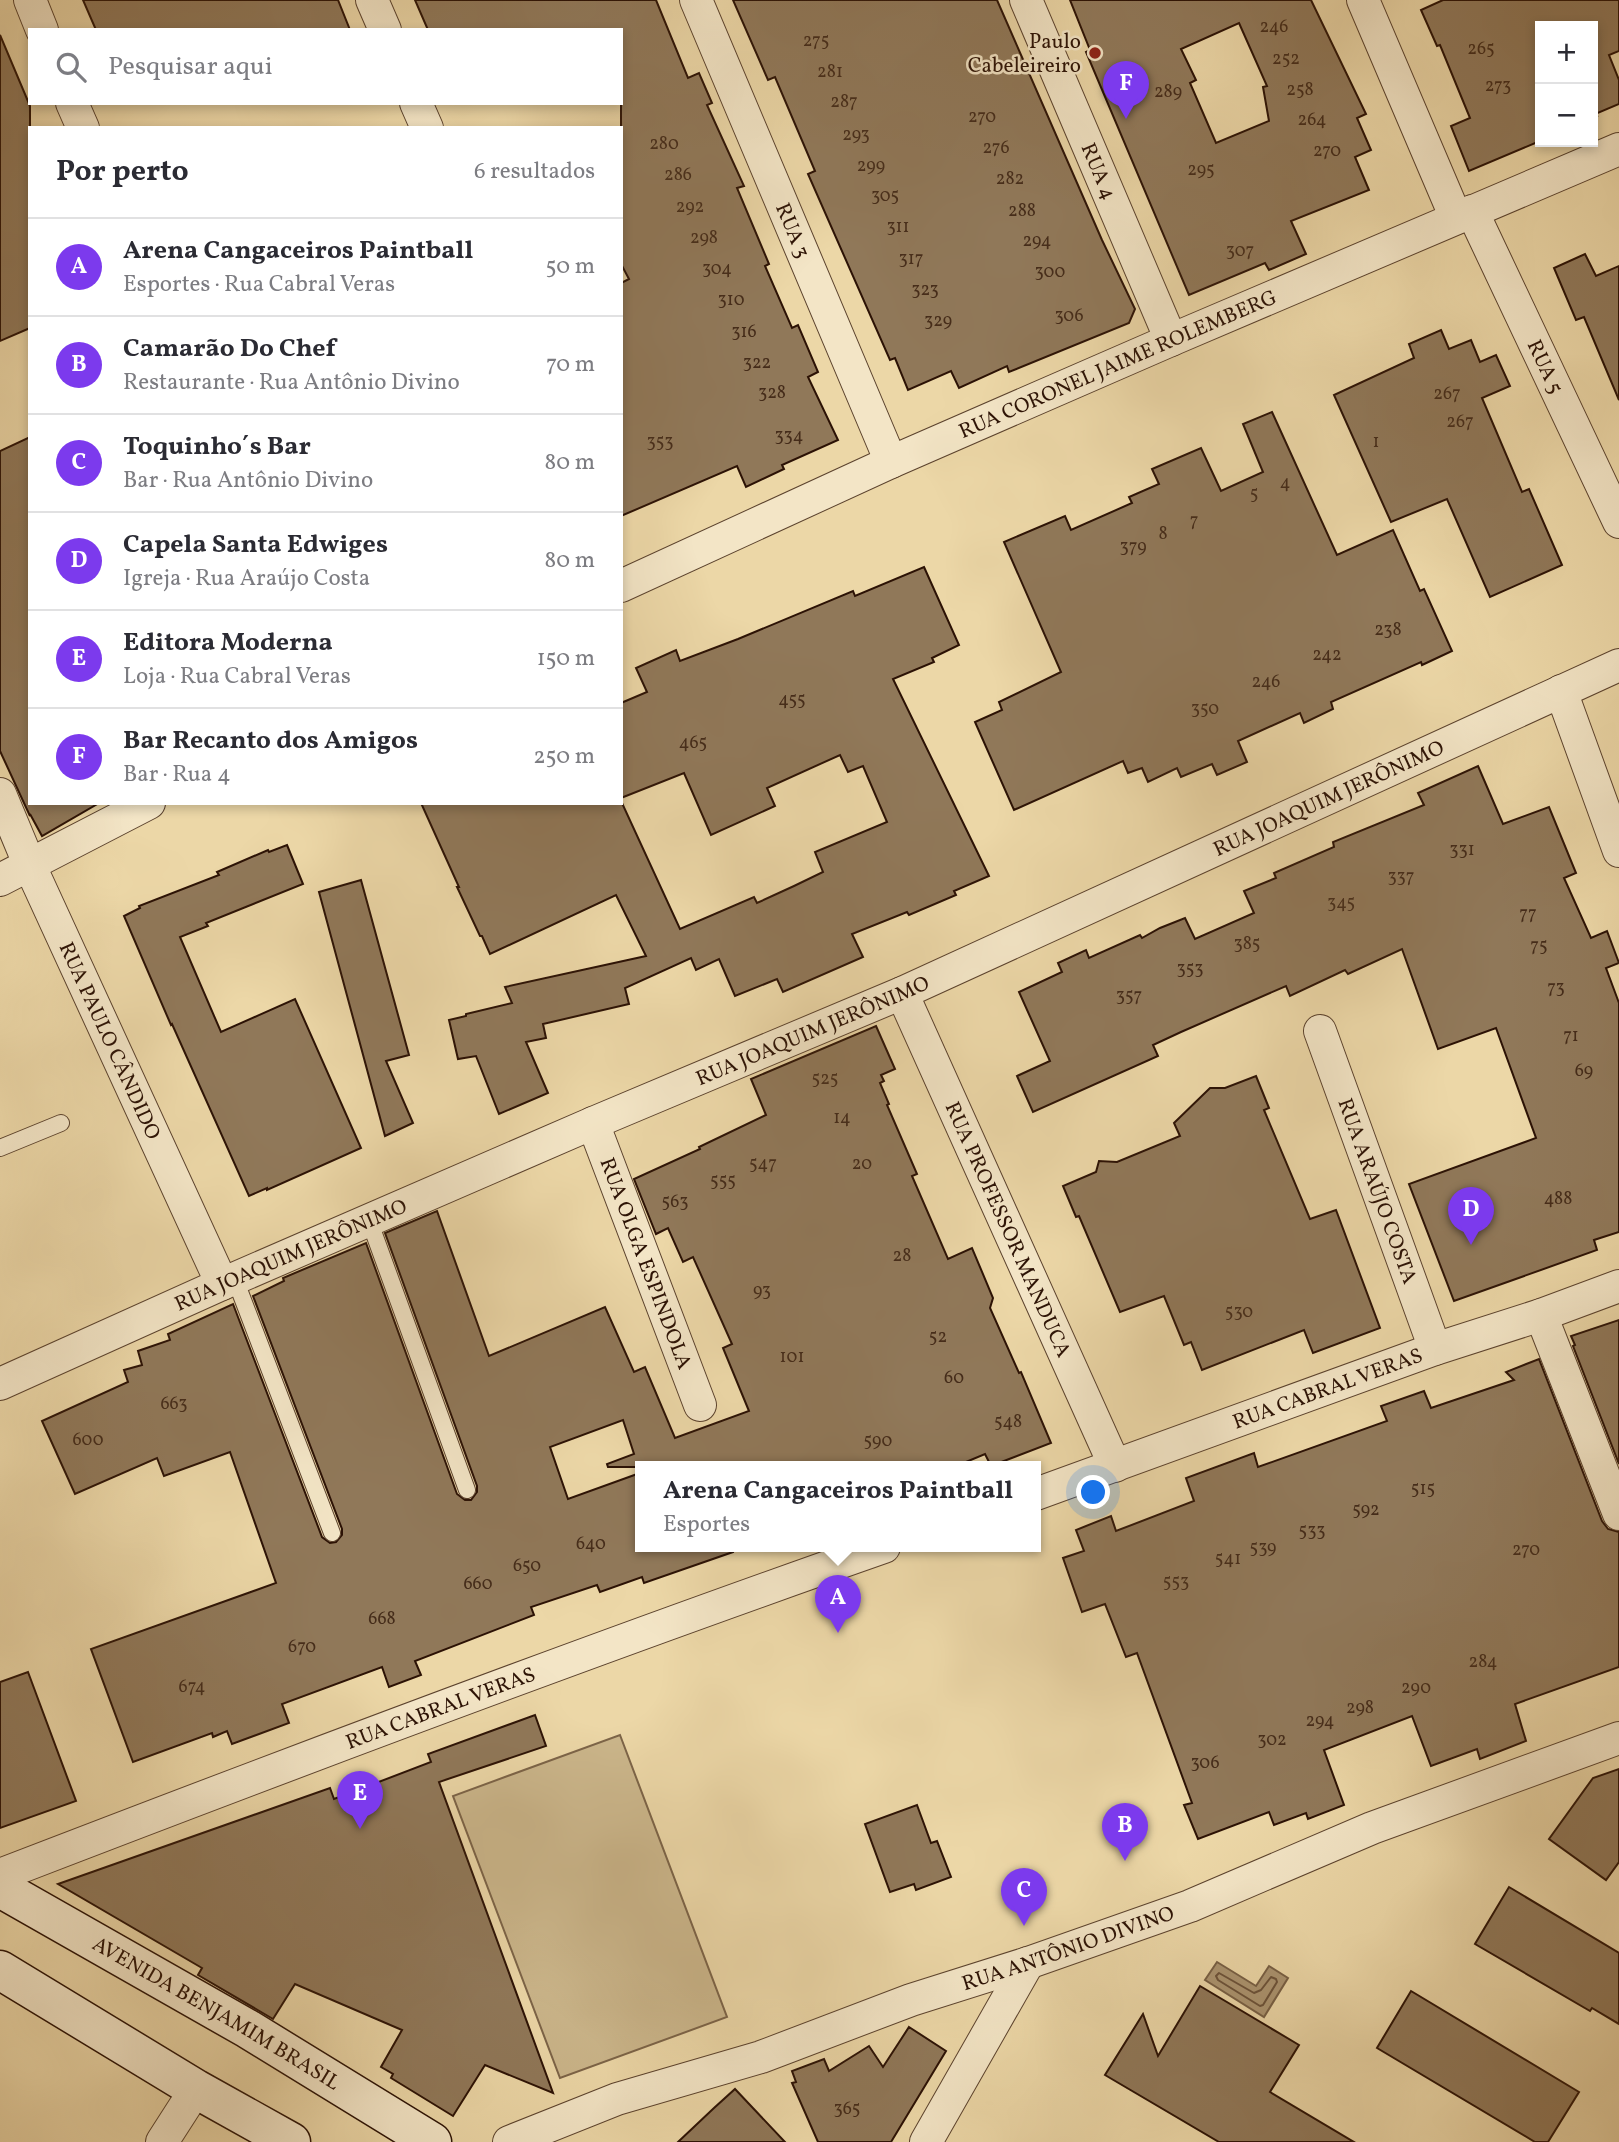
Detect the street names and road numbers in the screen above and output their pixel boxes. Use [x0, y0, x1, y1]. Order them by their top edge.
street label: RUA 4 [1073, 139, 1123, 205]
street label: RUA 3 [767, 199, 816, 263]
street label: RUA CORONEL JAIME ROLEMBERG [954, 284, 1282, 447]
street label: RUA 5 [1519, 335, 1569, 399]
street label: RUA JOAQUIM JERÔNIMO [1209, 734, 1449, 865]
street label: RUA PAULO CÂNDIDO [51, 938, 167, 1145]
street label: RUA JOAQUIM JERÔNIMO [692, 969, 934, 1094]
street label: RUA ARAÚJO COSTA [1330, 1094, 1423, 1288]
street label: RUA PROFESSOR MANDUCA [937, 1097, 1077, 1363]
street label: RUA OLGA ESPINDOLA [591, 1154, 698, 1374]
street label: RUA JOAQUIM JERÔNIMO [170, 1192, 412, 1320]
street label: RUA CABRAL VERAS [1229, 1342, 1427, 1437]
street label: RUA CABRAL VERAS [342, 1661, 540, 1758]
street label: RUA ANTÔNIO DIVINO [958, 1900, 1179, 1999]
street label: AVENIDA BENJAMIM BRASIL [87, 1930, 345, 2098]

